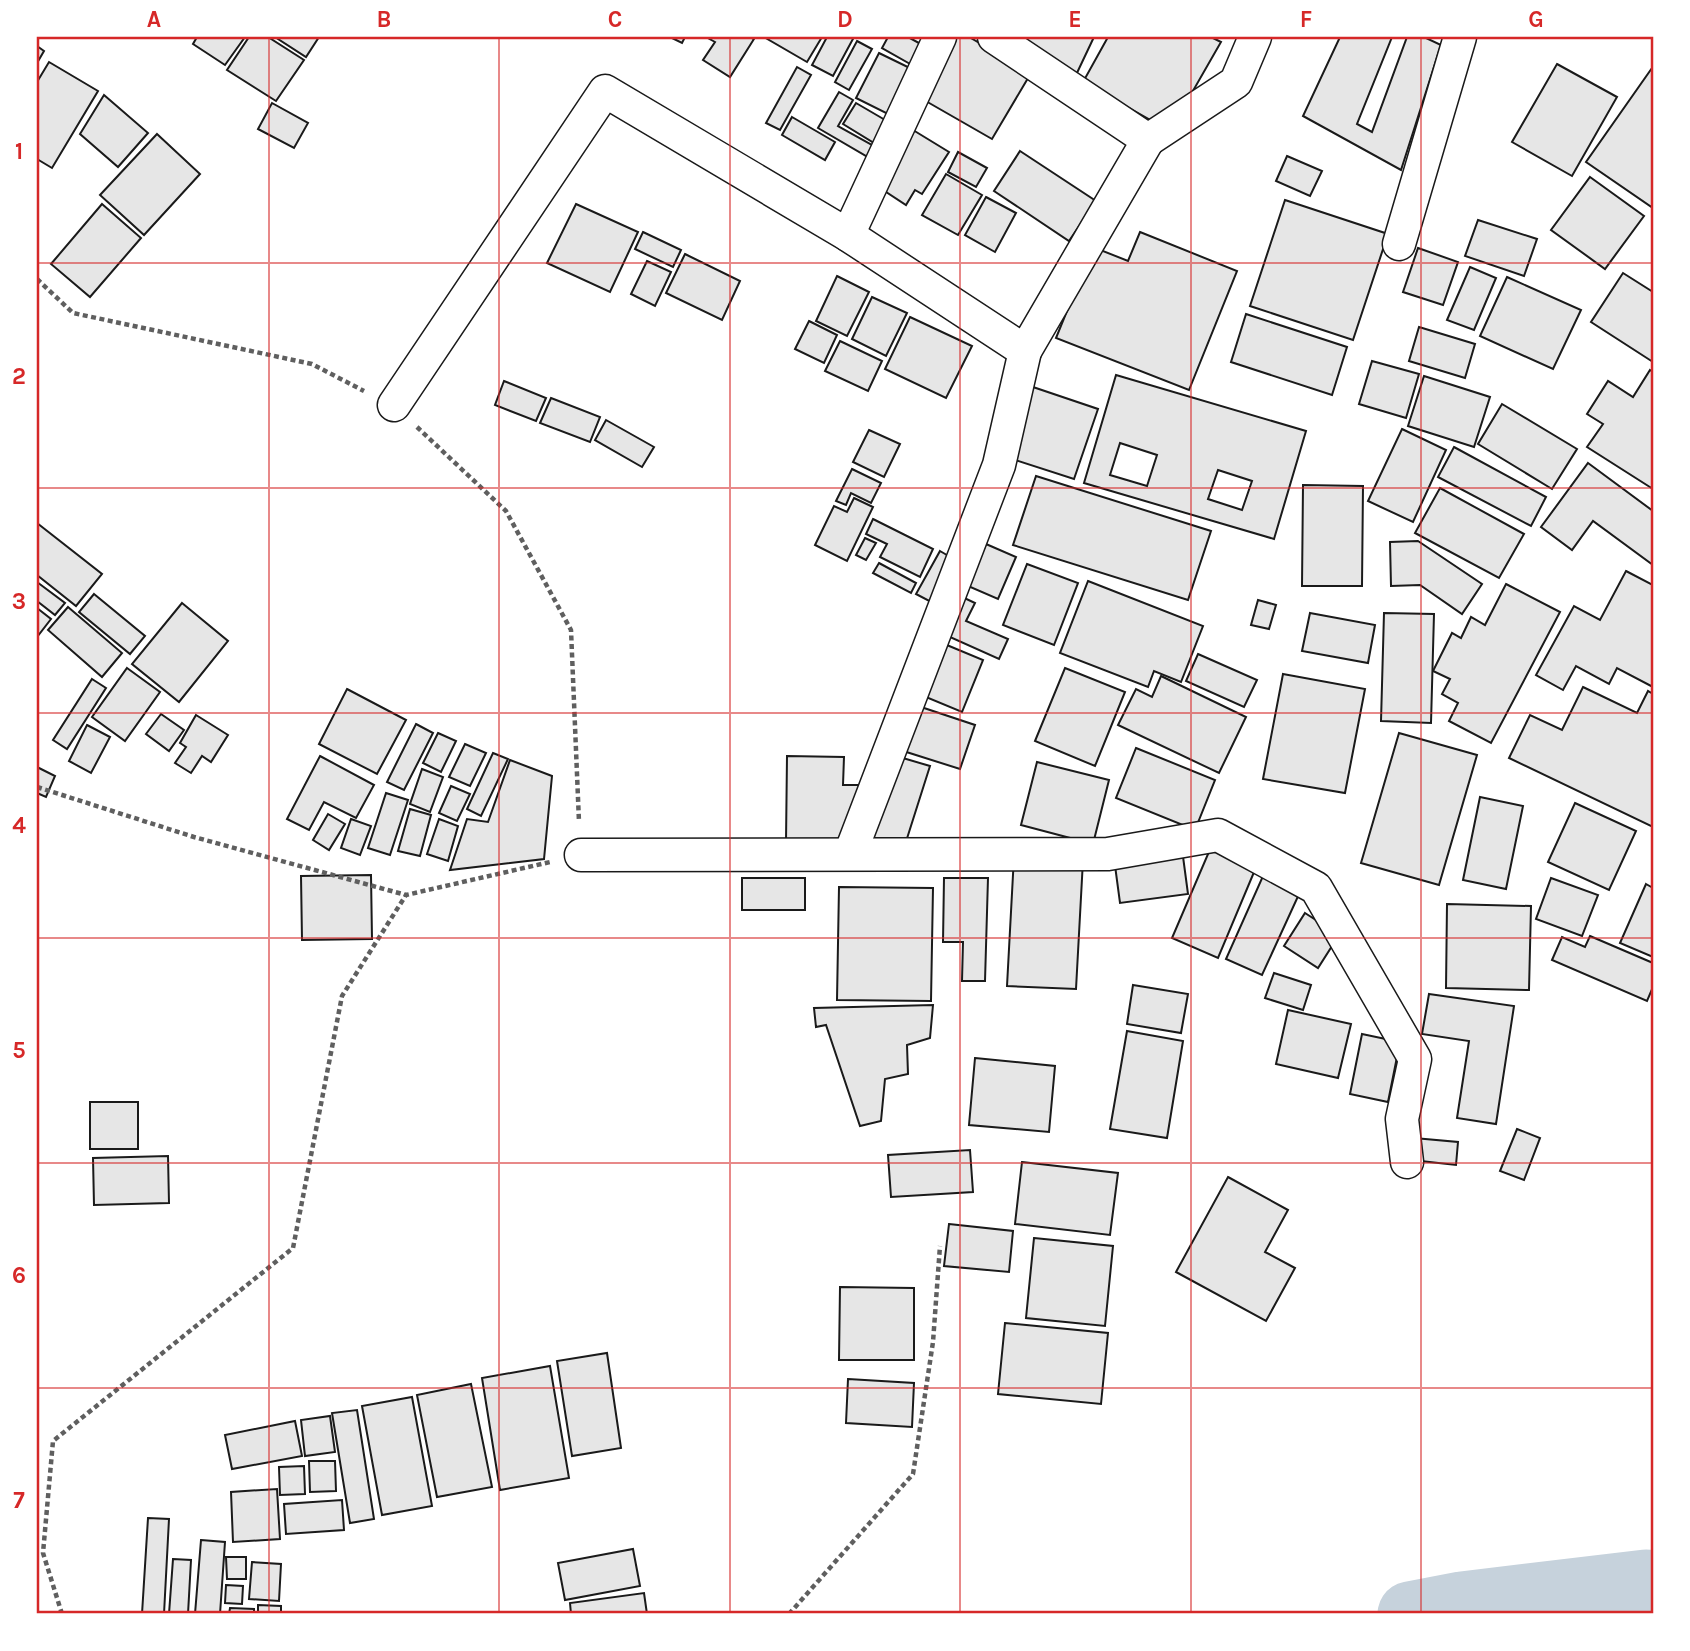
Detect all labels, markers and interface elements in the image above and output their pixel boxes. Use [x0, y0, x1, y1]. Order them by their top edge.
text: A [147, 6, 161, 33]
text: B [377, 6, 391, 33]
text: C [608, 6, 622, 33]
text: D [837, 6, 853, 33]
text: E [1068, 6, 1082, 33]
text: F [1300, 6, 1312, 33]
text: G [1528, 6, 1544, 33]
text: 1 [15, 138, 23, 165]
text: 2 [12, 363, 26, 390]
text: 3 [12, 588, 26, 615]
text: 4 [12, 812, 26, 839]
text: 5 [12, 1037, 26, 1064]
text: 6 [12, 1262, 26, 1289]
text: 7 [13, 1487, 25, 1514]

